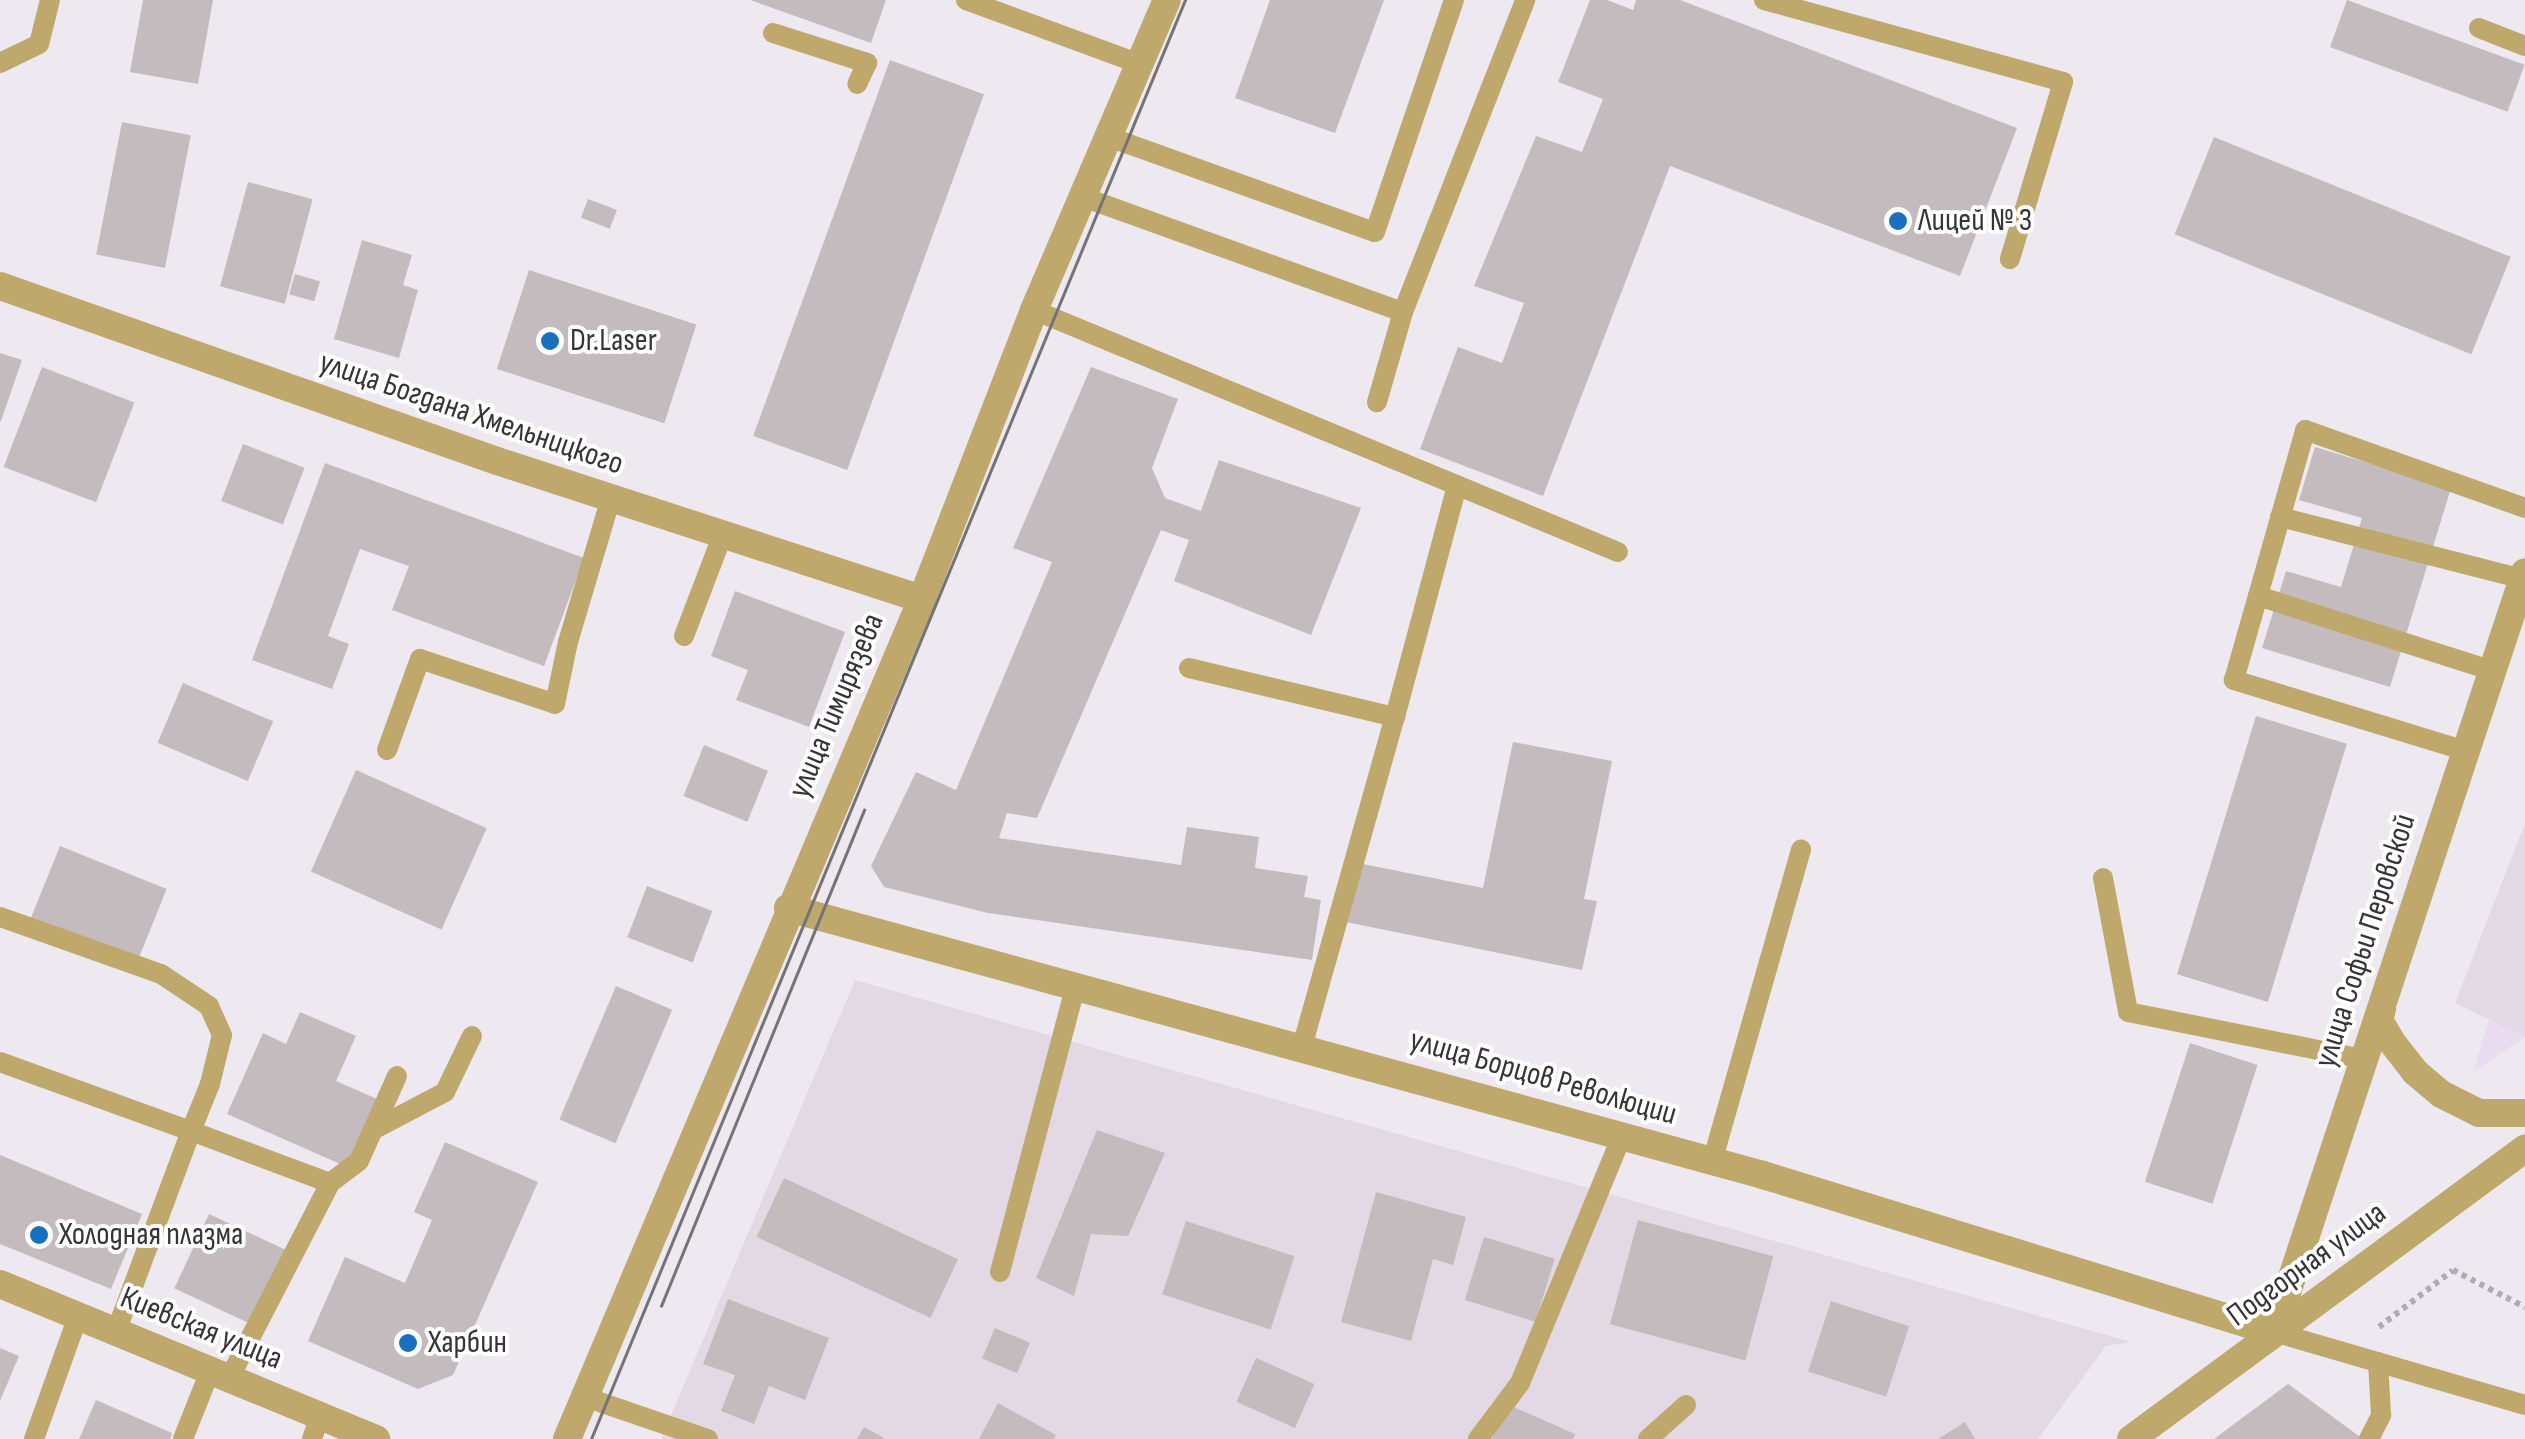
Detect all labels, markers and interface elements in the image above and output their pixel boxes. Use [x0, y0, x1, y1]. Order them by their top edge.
place label: Лицей № 3 [1918, 202, 2032, 240]
marker: Лицей № 3 [1887, 210, 1909, 232]
place label: Dr.Laser [570, 322, 657, 360]
marker: Dr.Laser [539, 330, 561, 352]
street label: улица Богдана Хмельницкого [314, 344, 628, 484]
street label: улица Тимирязева [781, 608, 893, 804]
street label: улица Софьи Перовской [2307, 809, 2425, 1073]
street label: улица Борцов Революции [1405, 1022, 1681, 1134]
street label: Подгорная улица [2220, 1195, 2394, 1335]
place label: Холодная плазма [59, 1216, 243, 1254]
marker: Холодная плазма [28, 1224, 50, 1246]
street label: Киевская улица [115, 1279, 287, 1379]
place label: Харбин [428, 1324, 507, 1362]
marker: Харбин [397, 1332, 419, 1354]

